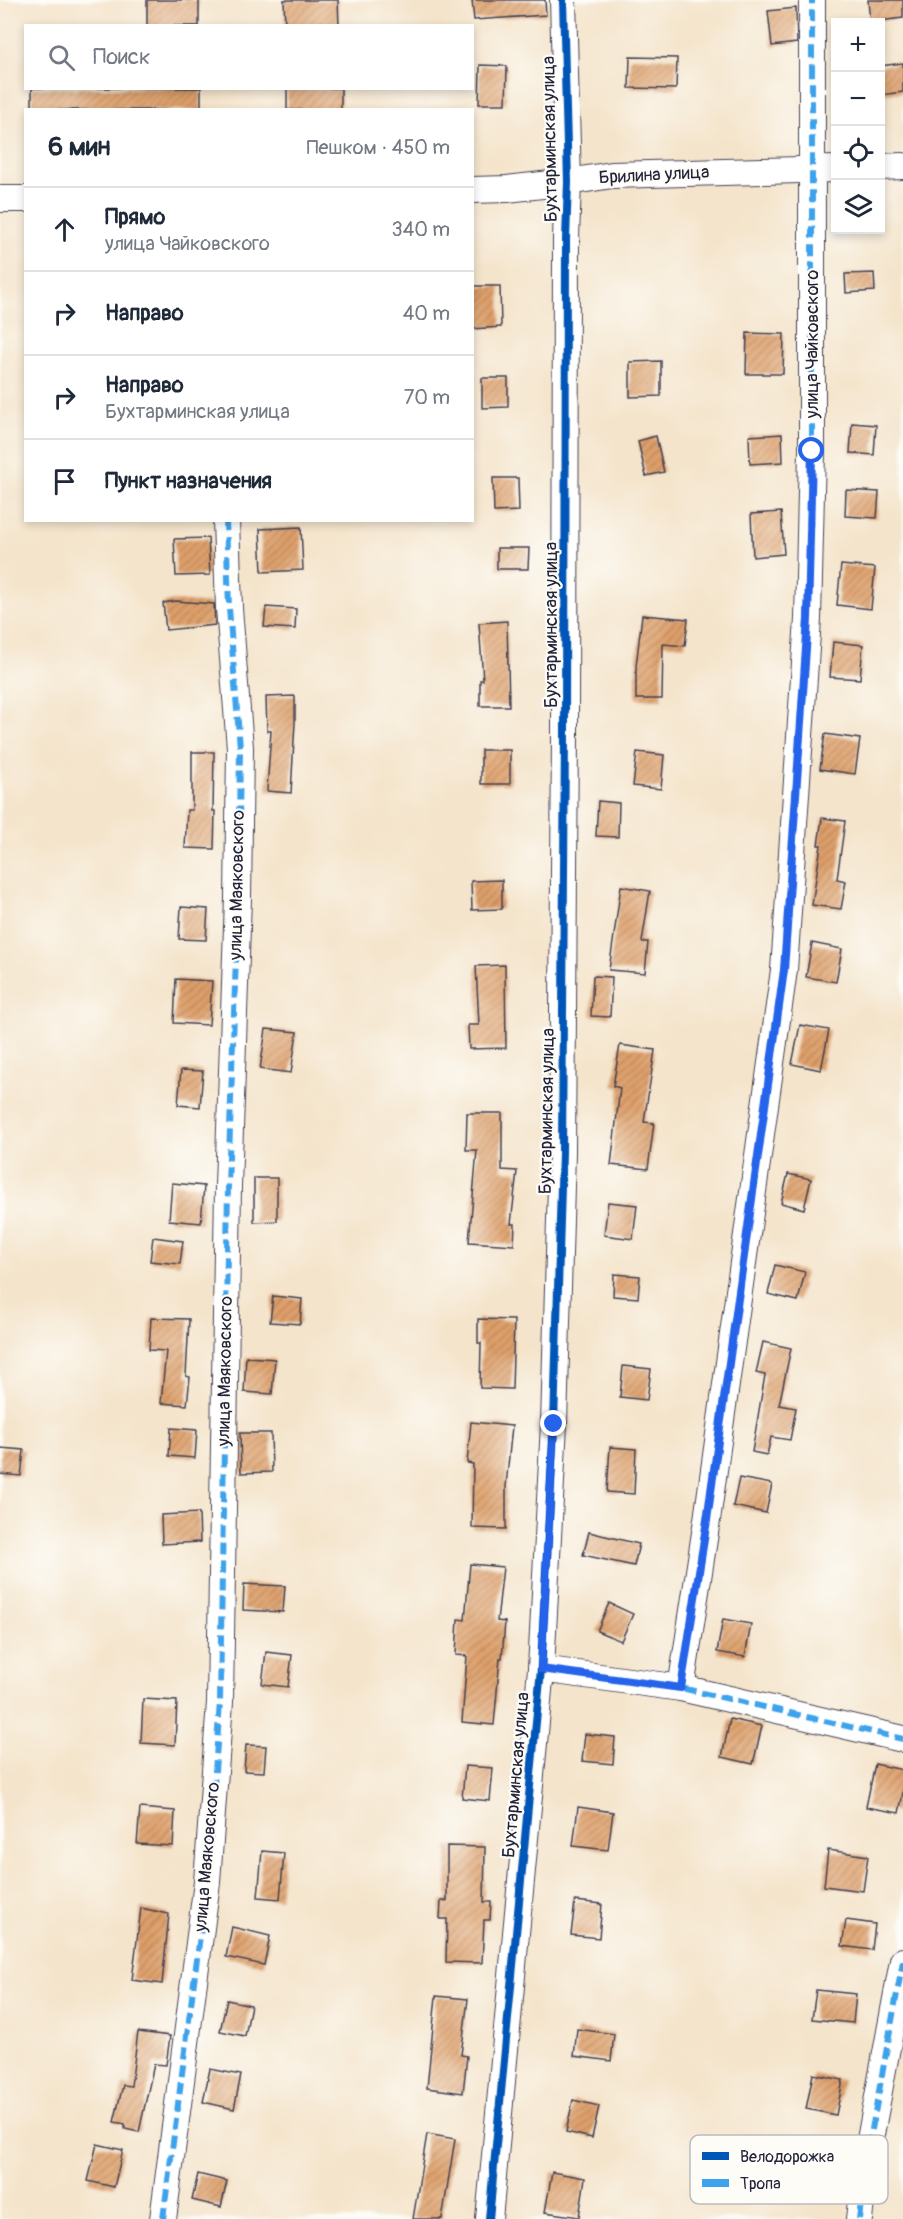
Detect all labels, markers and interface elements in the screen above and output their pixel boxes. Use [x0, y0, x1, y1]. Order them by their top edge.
map controls [831, 18, 885, 234]
button: + [831, 18, 885, 72]
search box [24, 24, 474, 90]
icon: search [45, 41, 78, 74]
text: Поиск [93, 43, 150, 71]
street label: Бухтарминская улица [537, 56, 563, 222]
button: − [831, 72, 885, 126]
button: locate [831, 126, 885, 180]
text: 6 мин [48, 131, 110, 163]
text: Пешком · 450 m [306, 135, 450, 160]
street label: Брилина улица [598, 161, 710, 189]
button: layers [831, 180, 885, 234]
text: Прямо [105, 203, 165, 231]
icon: ahead [48, 213, 81, 246]
text: 340 m [391, 217, 450, 242]
text: улица Чайковского [105, 231, 270, 256]
street label: улица Чайковского [801, 270, 824, 419]
icon: right [48, 297, 81, 330]
text: Направо [105, 299, 184, 327]
text: 40 m [403, 301, 450, 326]
text: Направо [105, 371, 184, 399]
icon: right [48, 381, 81, 414]
text: 70 m [404, 385, 450, 410]
text: Бухтарминская улица [105, 399, 290, 424]
route start [798, 437, 824, 463]
icon: arrive [48, 465, 81, 498]
text: Пункт назначения [105, 467, 272, 495]
street label: Бухтарминская улица [540, 542, 563, 708]
street label: улица Маяковского [224, 809, 250, 961]
street label: Бухтарминская улица [534, 1028, 560, 1194]
street label: улица Маяковского [212, 1295, 238, 1447]
route end [540, 1410, 566, 1436]
street label: Бухтарминская улица [497, 1691, 535, 1859]
street label: улица Маяковского [189, 1781, 225, 1934]
legend [690, 2135, 888, 2204]
text: Велодорожка [740, 2147, 834, 2167]
text: Тропа [740, 2174, 781, 2194]

